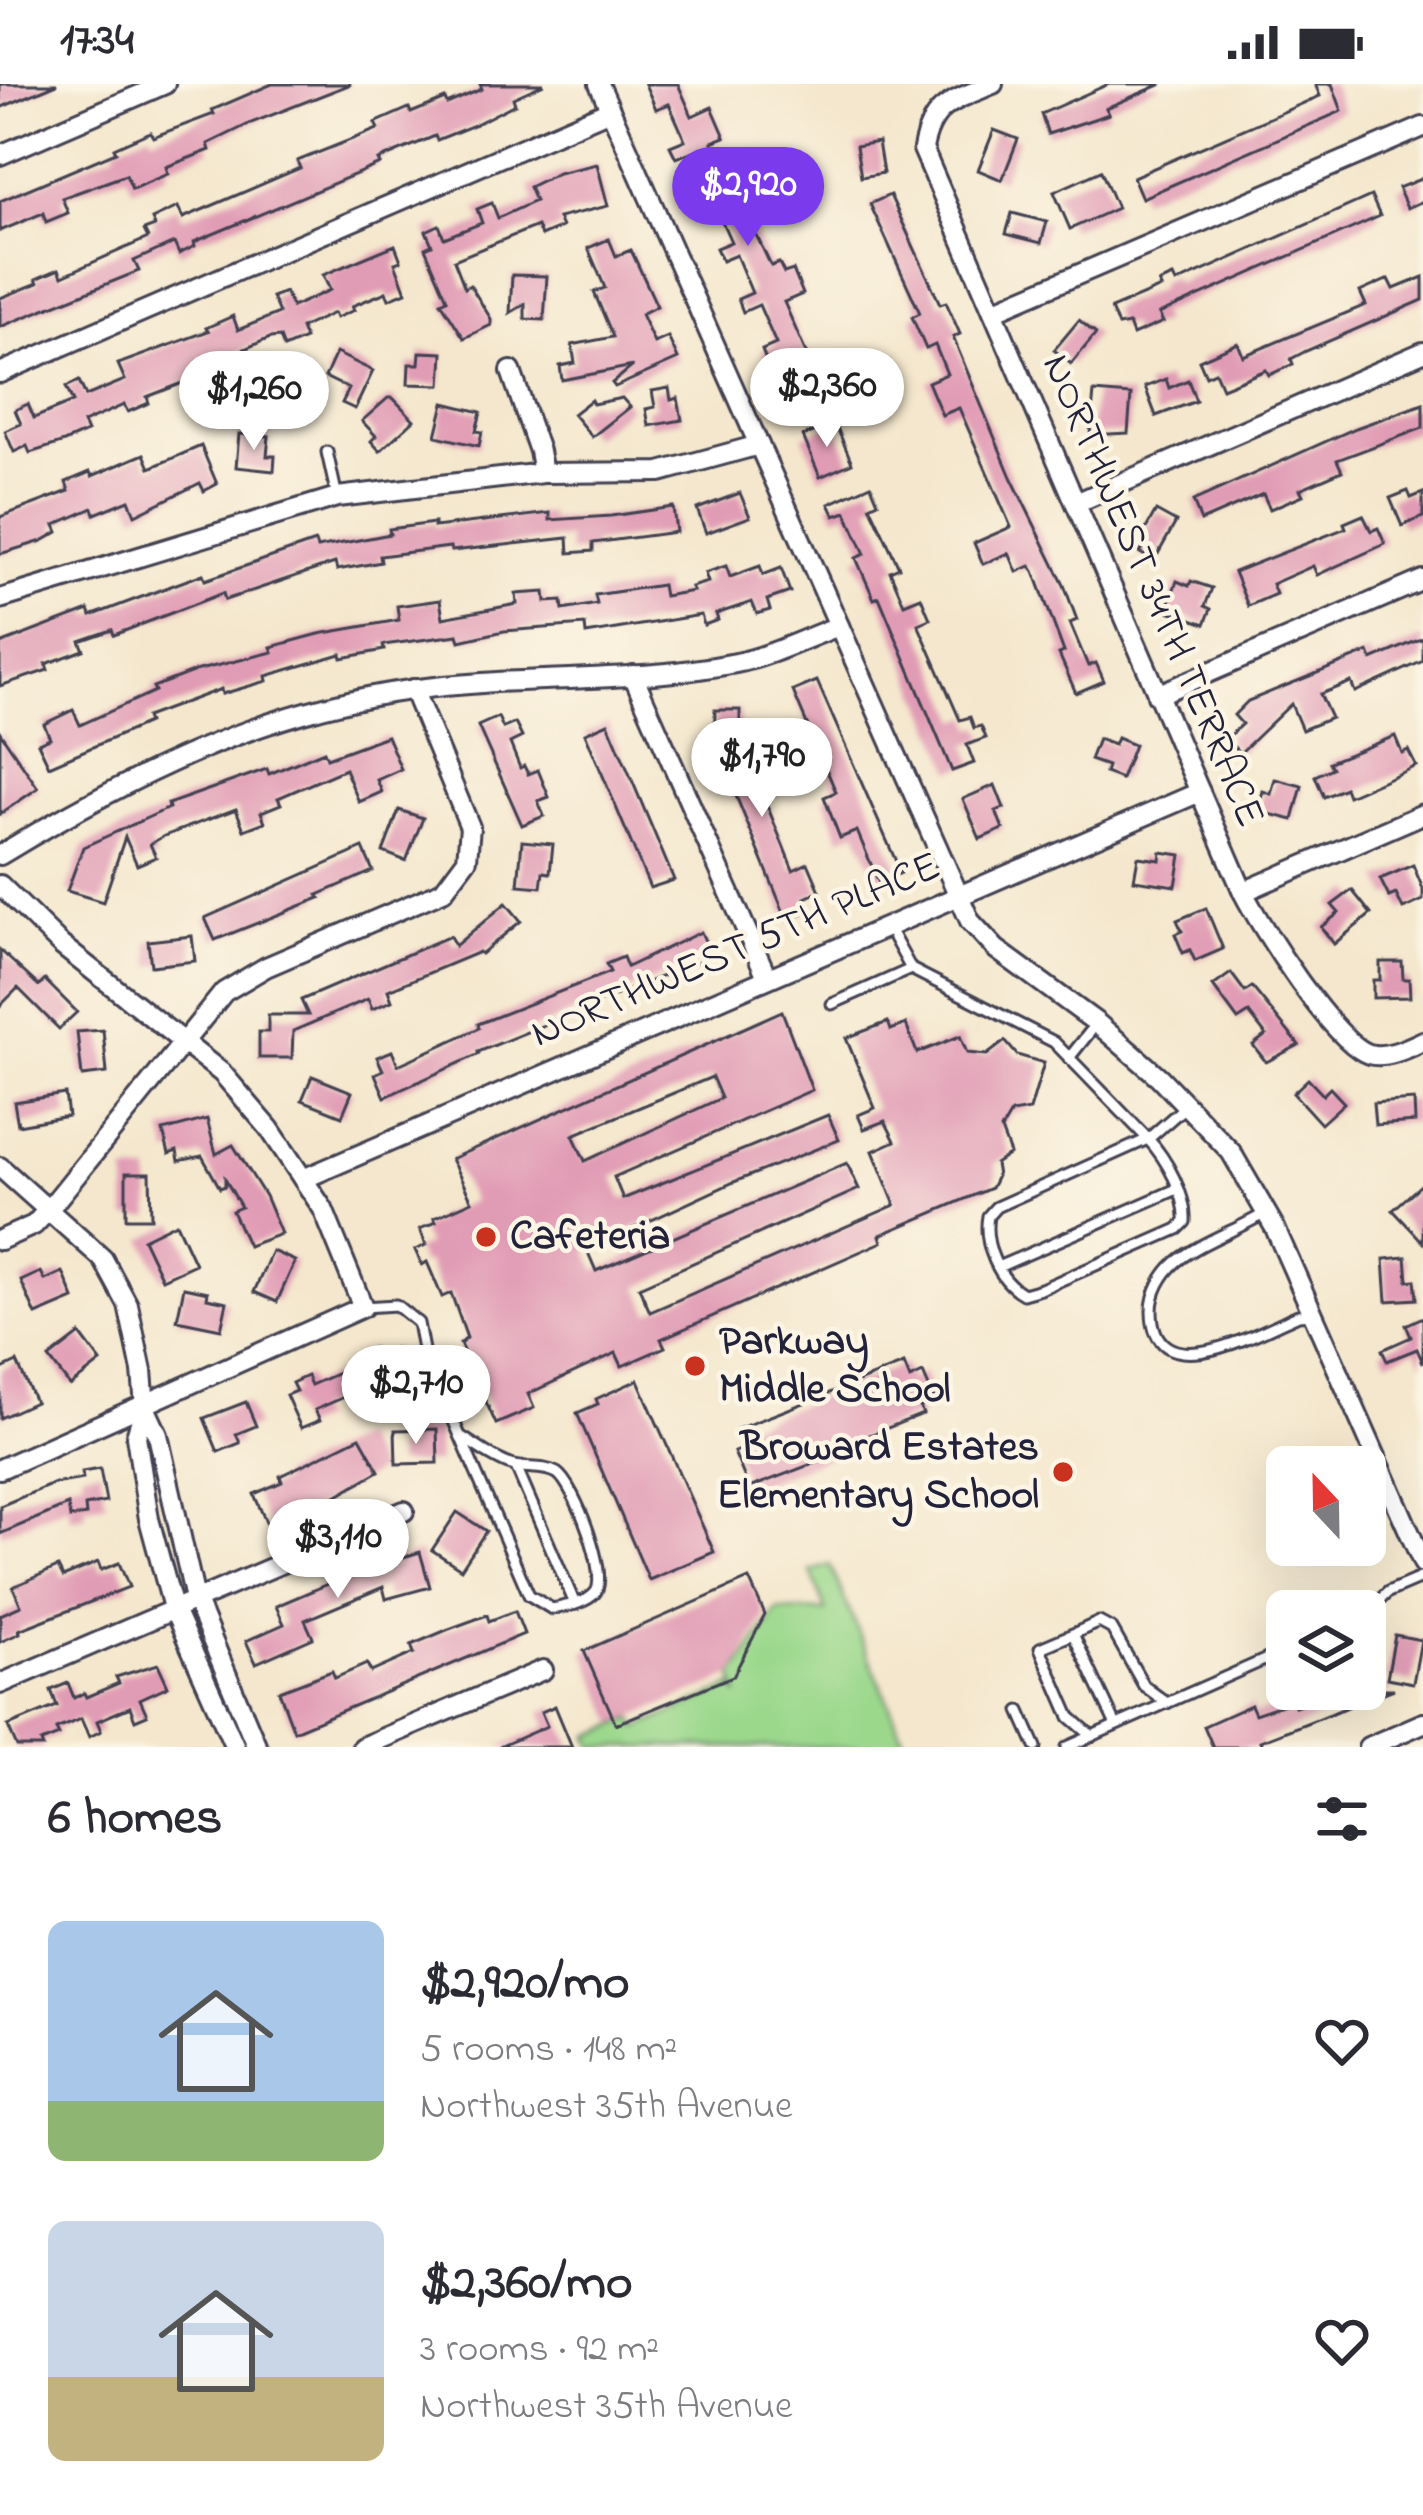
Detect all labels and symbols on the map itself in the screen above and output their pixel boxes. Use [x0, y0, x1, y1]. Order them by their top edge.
pin: $2,920 [650, 147, 846, 249]
street label: NORTHWEST 34TH TERRACE [1025, 345, 1279, 837]
pin: $2,360 [729, 348, 925, 450]
pin: $1,260 [156, 351, 352, 453]
pin: $1,790 [664, 718, 860, 820]
street label: NORTHWEST 5TH PLACE [522, 837, 950, 1065]
place label: Cafeteria [510, 1207, 670, 1268]
marker: Cafeteria [473, 1224, 499, 1250]
place label: Parkway Middle School [719, 1312, 951, 1421]
pin: $2,710 [318, 1345, 514, 1447]
marker: Parkway Middle School [682, 1353, 708, 1379]
place label: Broward Estates Elementary School [717, 1418, 1039, 1527]
north arrow [1266, 1446, 1386, 1566]
marker: Broward Estates Elementary School [1050, 1459, 1076, 1485]
pin: $3,110 [240, 1499, 436, 1601]

